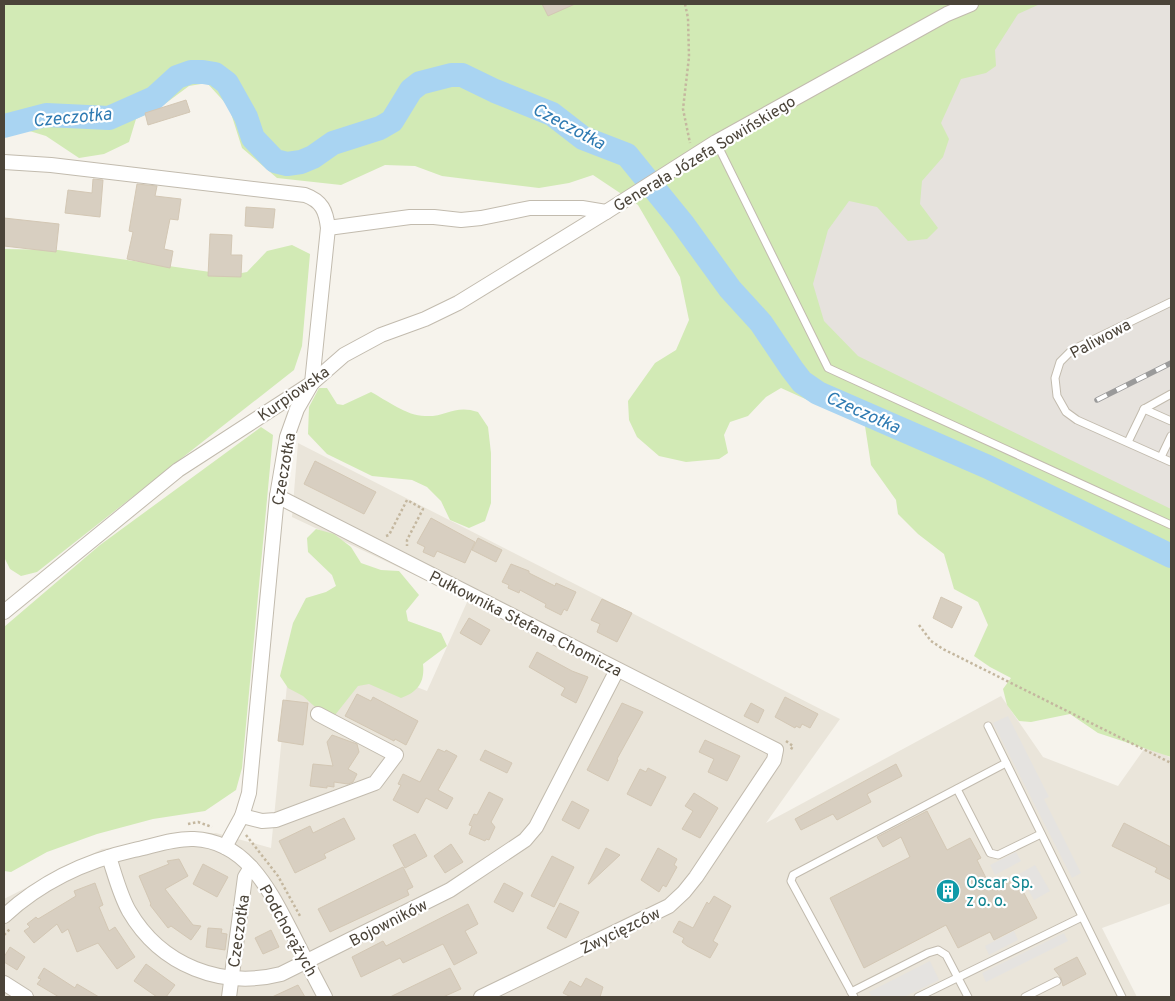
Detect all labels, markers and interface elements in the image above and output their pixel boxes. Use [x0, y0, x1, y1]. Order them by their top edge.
street label: Generała Józefa Sowińskiego [610, 92, 800, 217]
water label: Czeczotka [528, 99, 609, 156]
water label: Czeczotka [32, 104, 113, 133]
street label: Paliwowa [1067, 315, 1135, 364]
street label: Kurpiowska [254, 363, 334, 427]
water label: Czeczotka [822, 387, 904, 440]
street label: Czeczotka [269, 431, 301, 507]
street label: Pułkownika Stefana Chomicza [425, 567, 625, 682]
place label: Oscar Sp. z o. o. [966, 874, 1033, 912]
building icon: Oscar Sp. z o. o. [935, 878, 961, 904]
street label: Podchorążych [254, 881, 321, 981]
street label: Czeczotka [225, 893, 255, 969]
street label: Bojowników [346, 896, 431, 952]
street label: Zwycięzców [578, 904, 664, 960]

